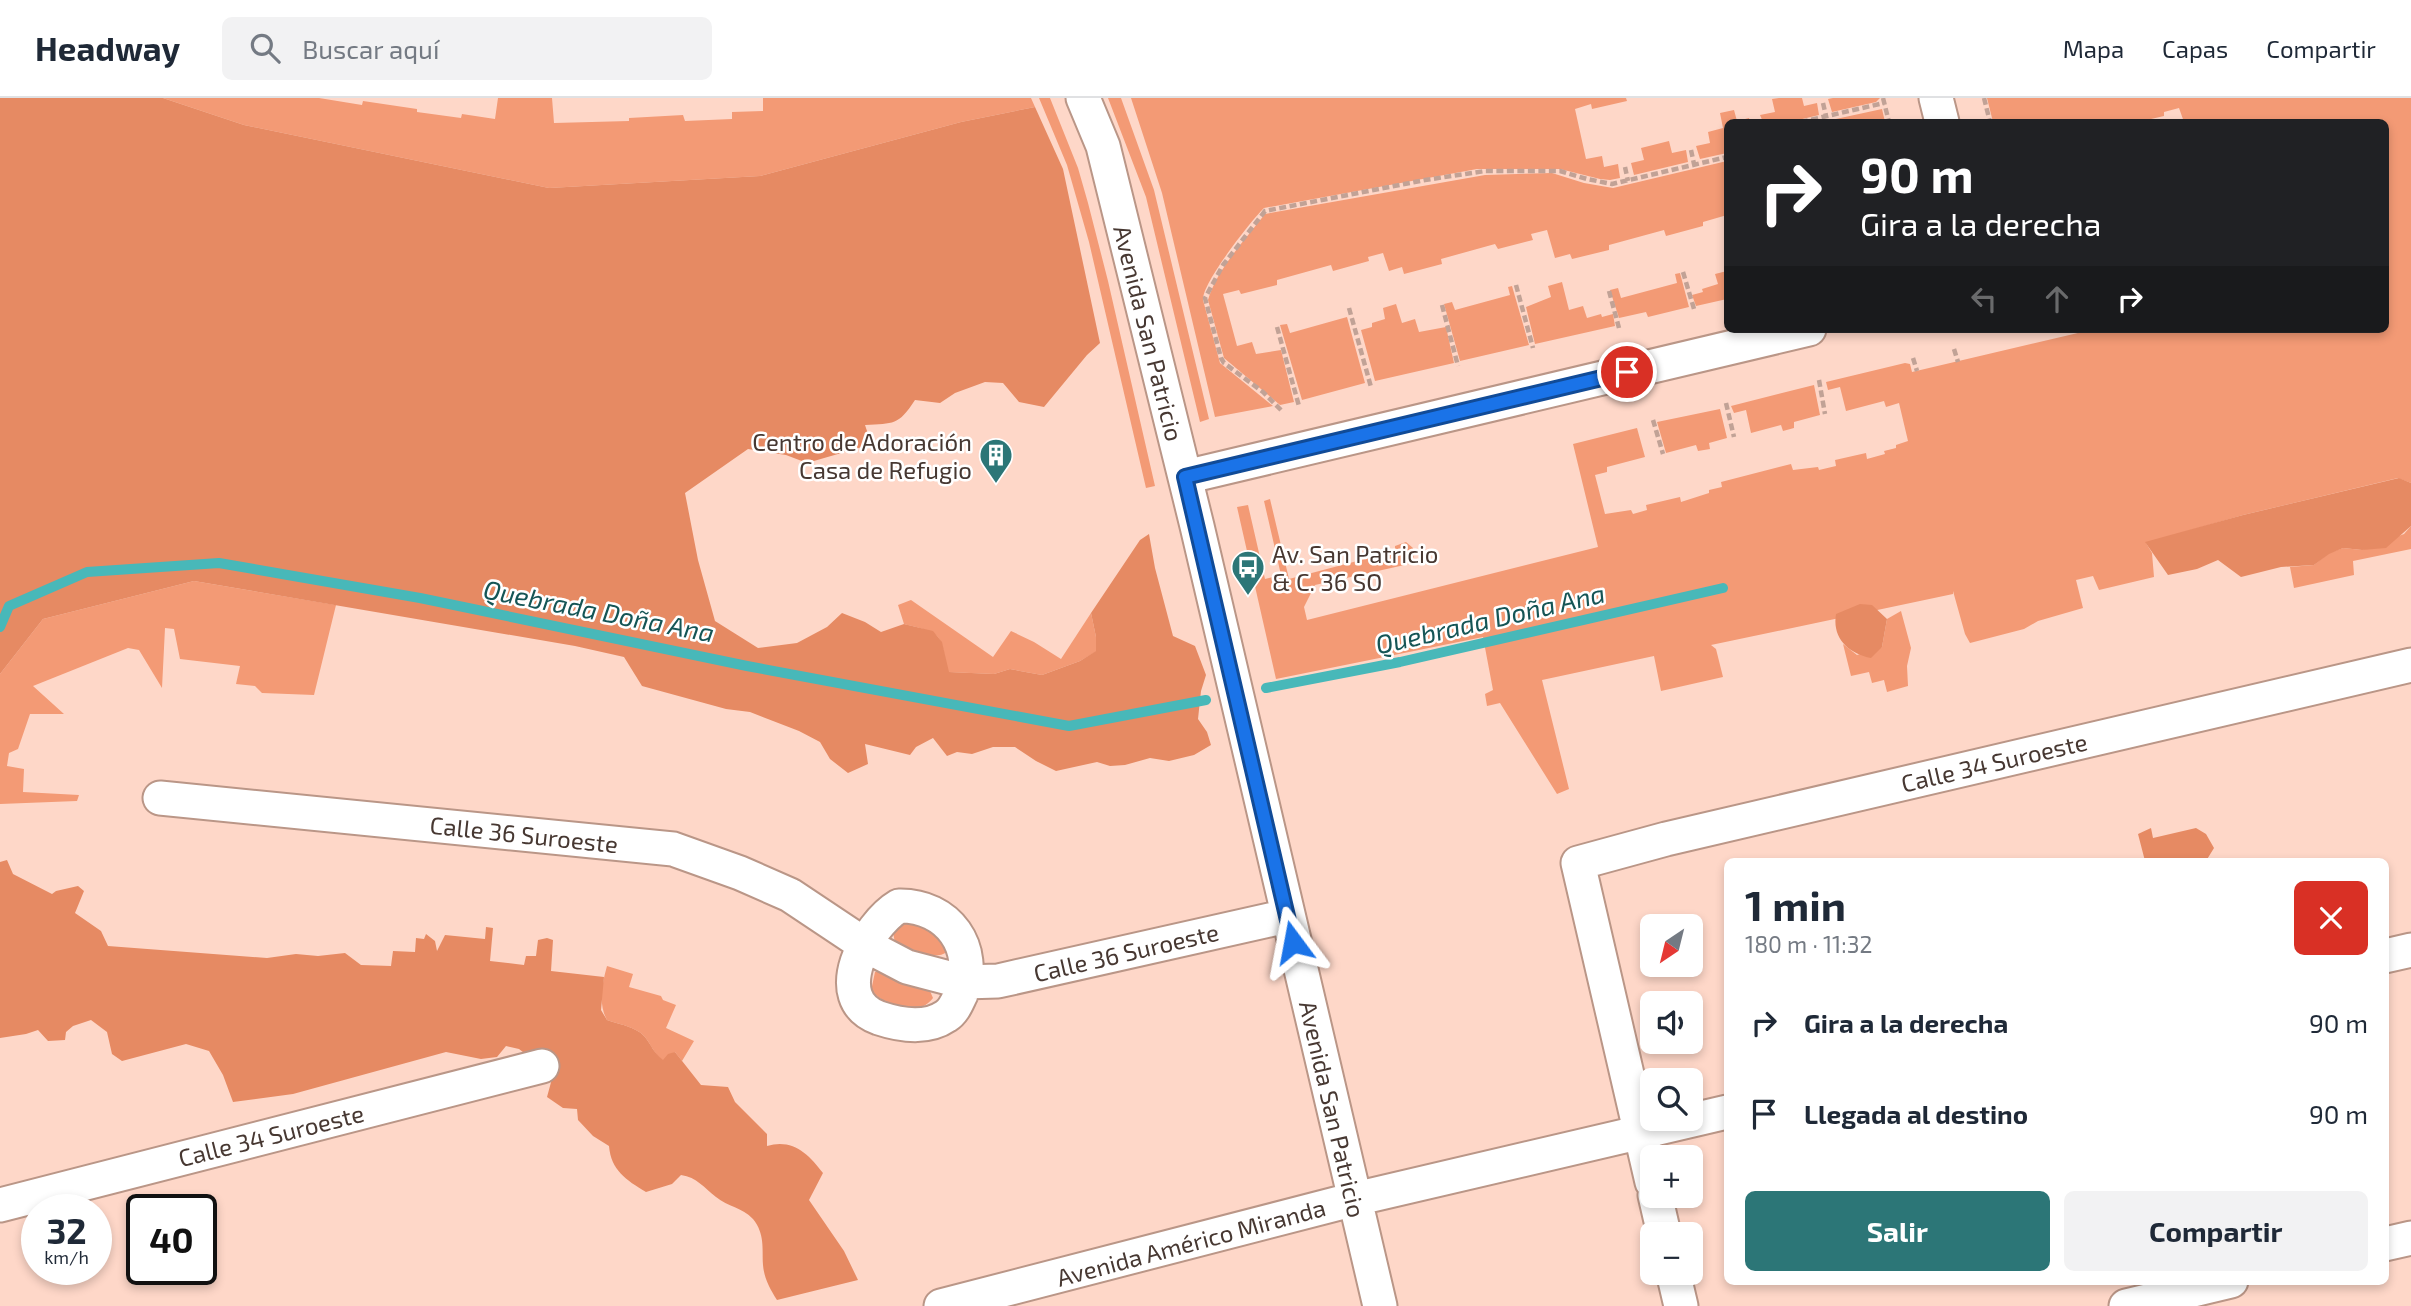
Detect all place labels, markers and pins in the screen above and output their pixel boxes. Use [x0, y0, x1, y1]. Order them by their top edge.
pin [1597, 342, 1657, 402]
place label: Centro de Adoración Casa de Refugio [752, 427, 972, 484]
building icon: Centro de Adoración Casa de Refugio [977, 436, 1015, 485]
place label: Av. San Patricio & C. 36 SO [1272, 539, 1438, 596]
bus stop icon: Av. San Patricio & C. 36 SO [1229, 548, 1267, 597]

